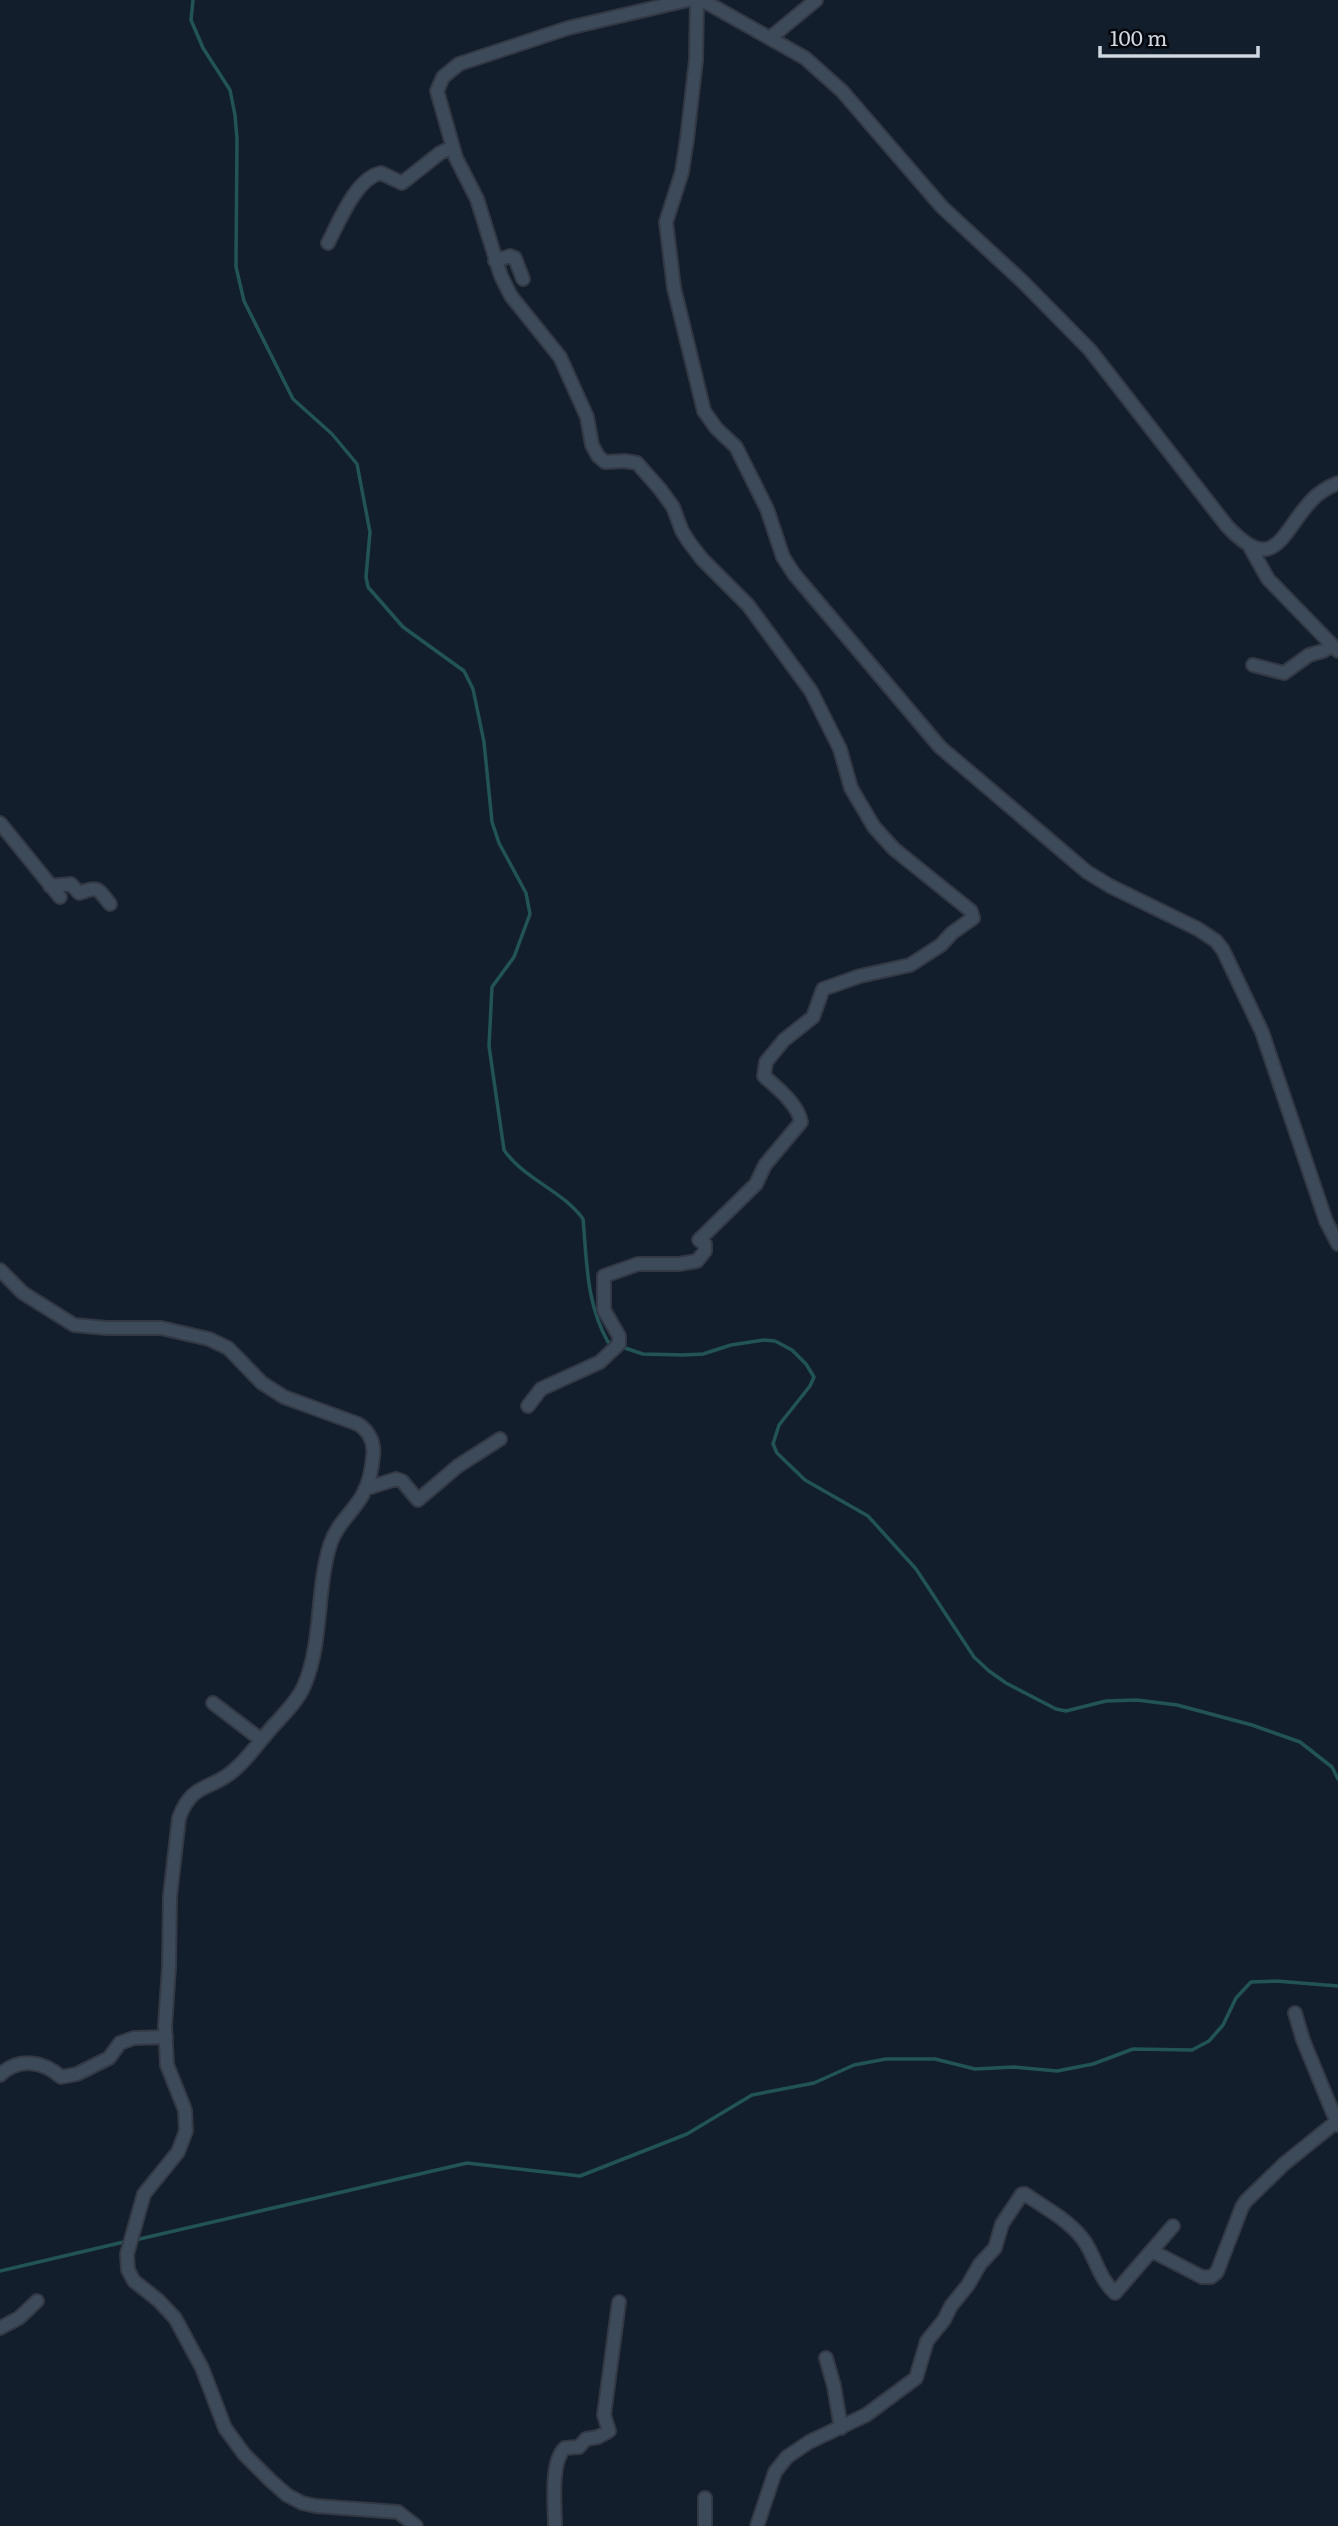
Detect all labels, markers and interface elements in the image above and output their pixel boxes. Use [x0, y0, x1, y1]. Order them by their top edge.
scale bar [1100, 14, 1258, 58]
text: 100 m [1110, 21, 1167, 52]

